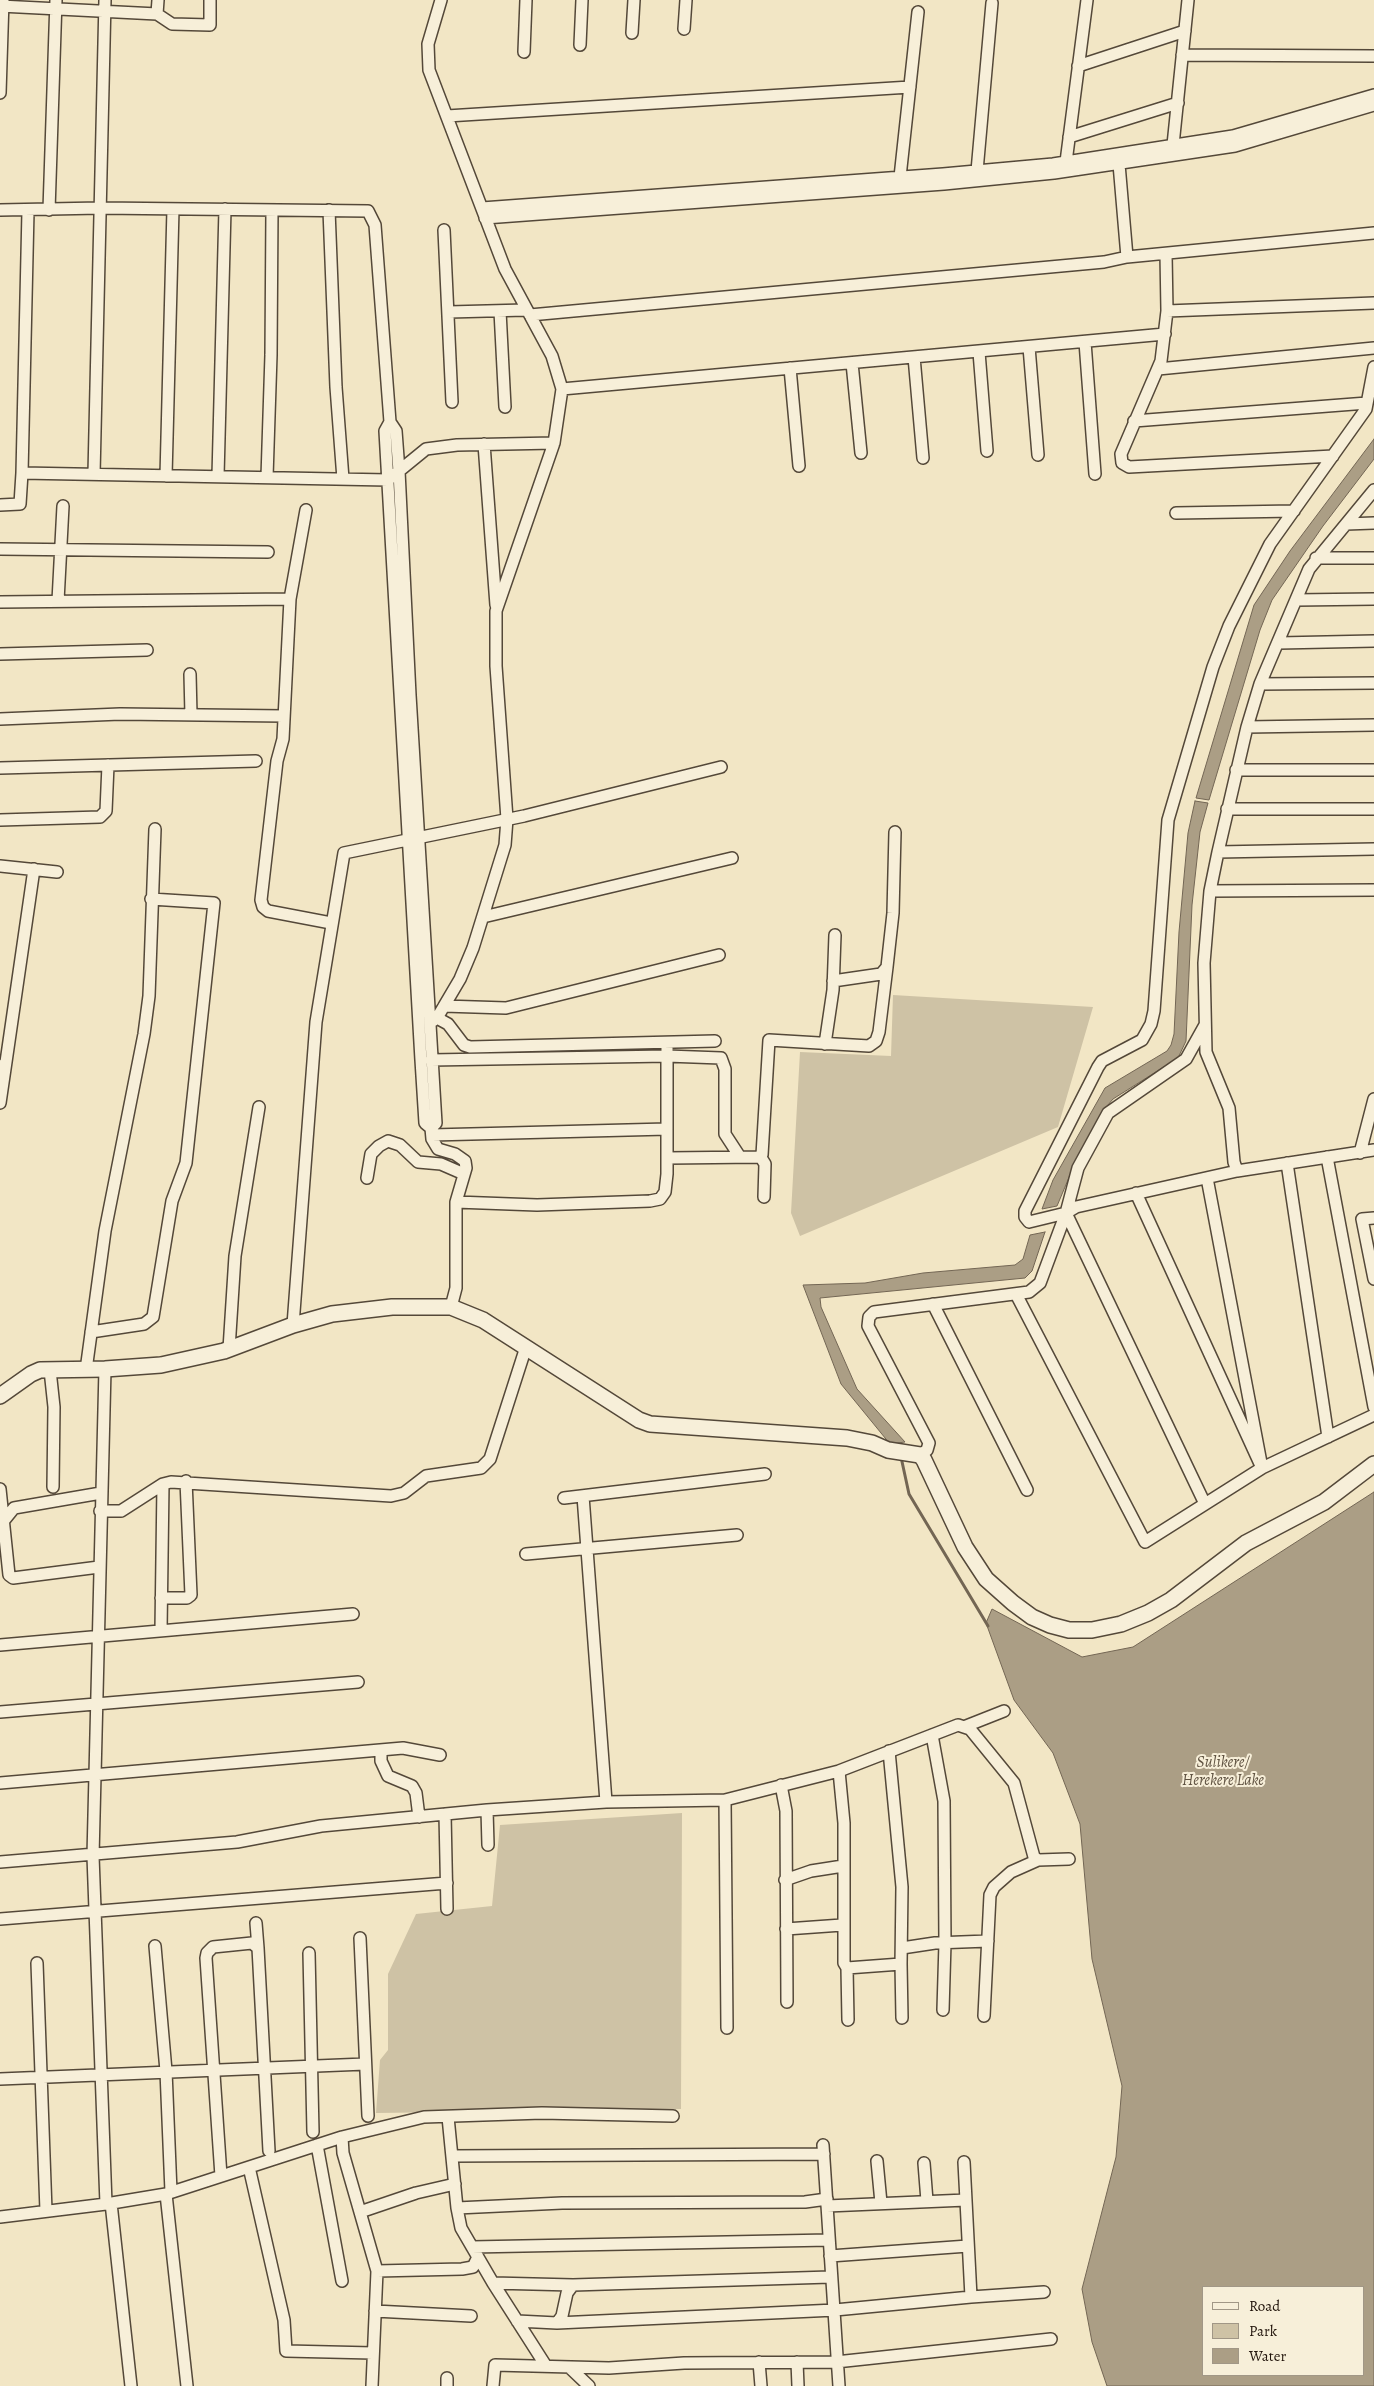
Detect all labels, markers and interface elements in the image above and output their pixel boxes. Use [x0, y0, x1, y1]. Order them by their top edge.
water label: Sulikere/ Herekere Lake [1182, 1753, 1264, 1791]
legend [1202, 2286, 1364, 2376]
text: Road [1249, 2296, 1280, 2316]
text: Park [1249, 2321, 1277, 2341]
text: Water [1249, 2346, 1286, 2366]

